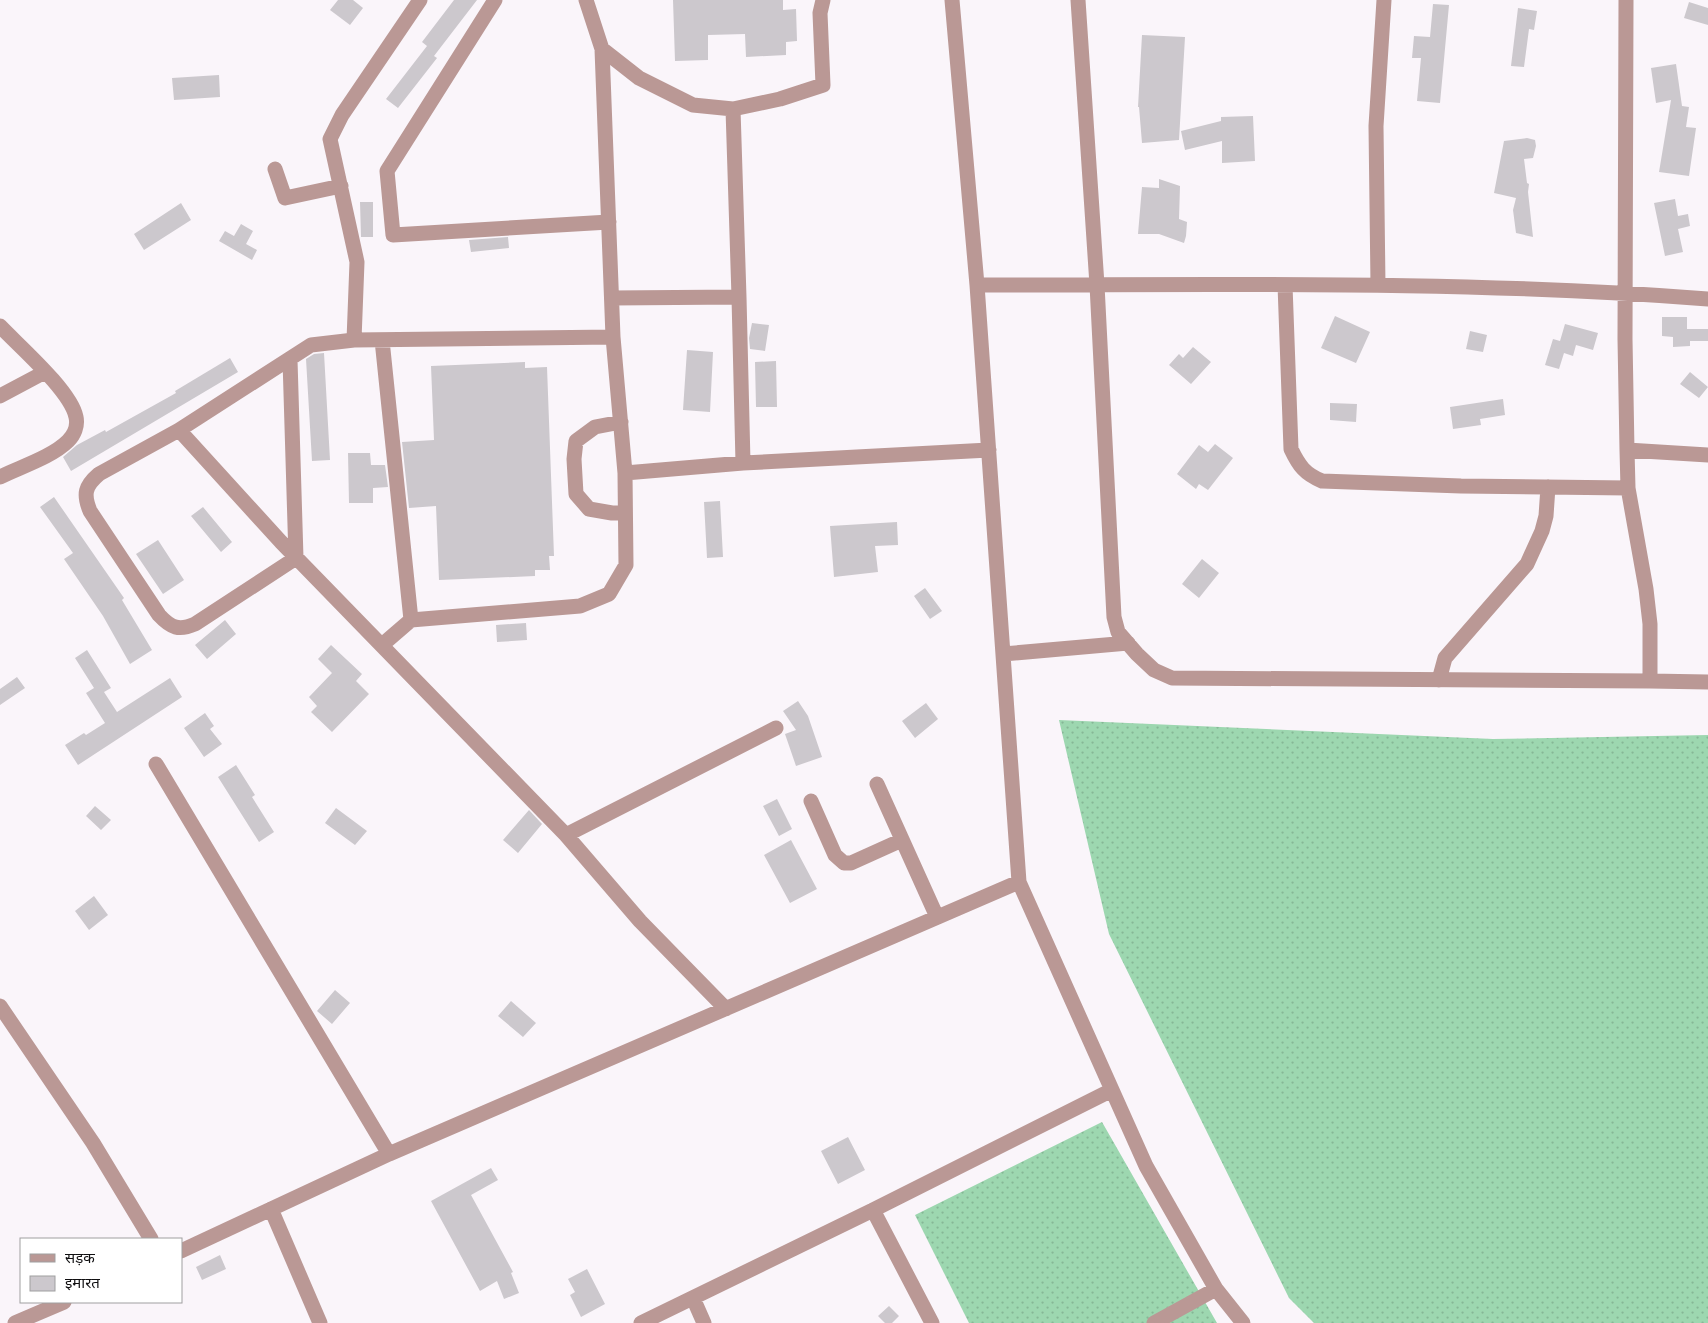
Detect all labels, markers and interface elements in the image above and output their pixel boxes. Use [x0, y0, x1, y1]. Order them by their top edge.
legend [20, 1238, 182, 1303]
text: सड़क [65, 1249, 95, 1267]
text: इमारत [65, 1274, 100, 1292]

